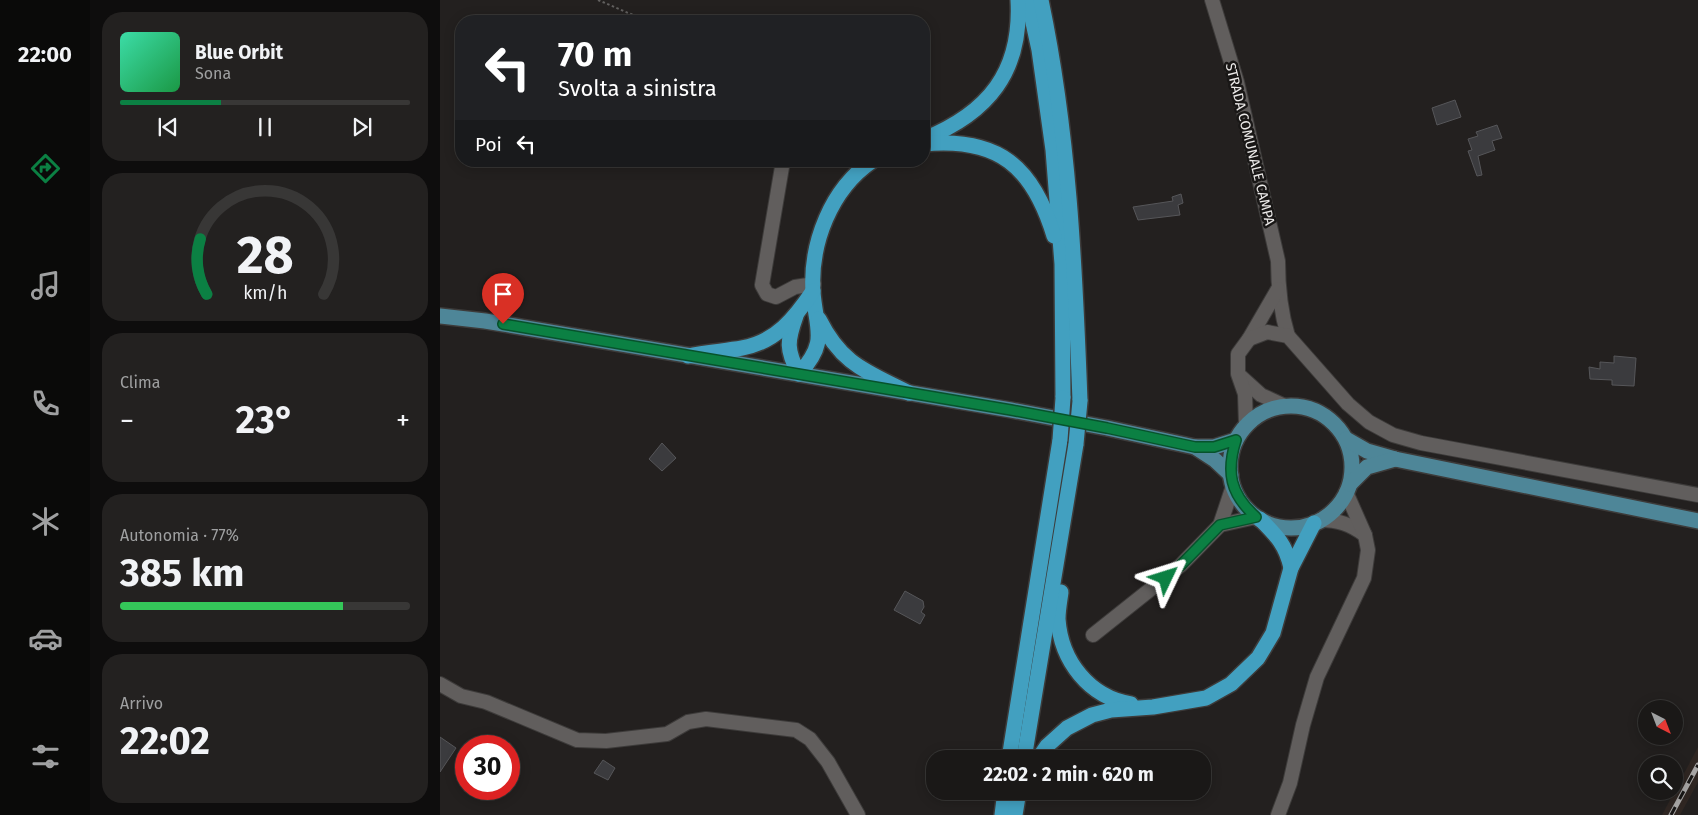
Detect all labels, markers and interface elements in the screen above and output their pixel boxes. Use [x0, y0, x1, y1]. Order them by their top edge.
text: 70 m [558, 33, 632, 75]
icon: left [475, 35, 540, 100]
text: 22:00 [18, 41, 72, 68]
text: Blue Orbit [195, 41, 283, 64]
street label: STRADA COMUNALE CAMPA [1222, 61, 1278, 227]
text: Sona [195, 64, 231, 83]
text: Svolta a sinistra [558, 75, 717, 102]
icon: previous [154, 113, 182, 141]
icon: pause [251, 113, 279, 141]
icon: next [348, 113, 376, 141]
icon: left [512, 130, 540, 158]
text: Poi [475, 133, 502, 156]
icon: directions [28, 151, 63, 186]
text: 28 [236, 224, 294, 287]
icon: music [28, 268, 63, 303]
pin [482, 273, 524, 324]
icon: arrive [489, 280, 517, 308]
text: km/h [243, 282, 287, 304]
text: Clima [120, 373, 160, 392]
icon: phone [28, 386, 63, 421]
text: 23° [236, 397, 295, 443]
text: − [120, 404, 134, 437]
text: + [396, 404, 410, 437]
icon: climate [28, 504, 63, 539]
text: Autonomia · 77% [120, 526, 239, 545]
text: 385 km [120, 550, 244, 596]
position arrow [1139, 551, 1191, 603]
icon: car [28, 621, 63, 656]
text: Arrivo [120, 694, 163, 713]
north arrow [1638, 700, 1682, 745]
map controls [1638, 700, 1683, 800]
text: 22:02 [120, 718, 210, 764]
speed limit sign: 30 [455, 735, 520, 800]
icon: filters [28, 739, 63, 774]
button: search [1638, 755, 1683, 800]
text: 22:02 · 2 min · 620 m [983, 763, 1154, 786]

